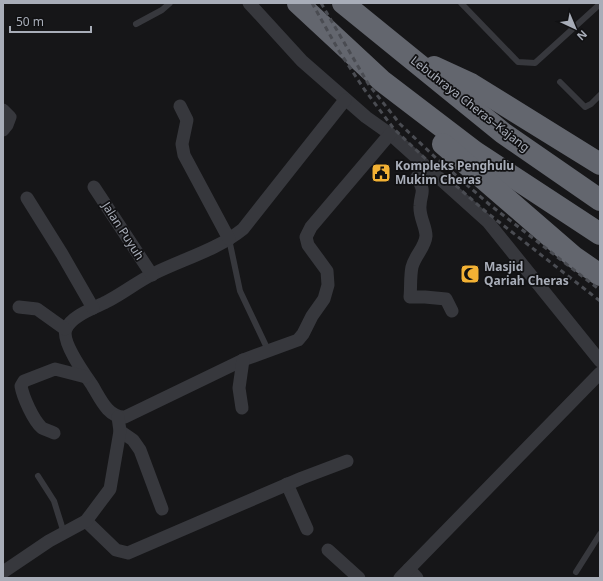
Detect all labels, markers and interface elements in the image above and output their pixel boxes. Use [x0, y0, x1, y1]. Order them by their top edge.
scale bar [10, 8, 91, 34]
north arrow [555, 8, 595, 48]
text: 50 m [16, 13, 44, 30]
text: N [574, 27, 591, 44]
street label: Lebuhraya Cheras–Kajang [407, 52, 533, 155]
place label: Kompleks Penghulu Mukim Cheras [395, 157, 514, 188]
public building icon: Kompleks Penghulu Mukim Cheras [370, 162, 392, 184]
street label: Jalan Puyuh [98, 198, 149, 263]
place label: Masjid Qariah Cheras [484, 258, 569, 289]
mosque icon: Masjid Qariah Cheras [459, 263, 481, 285]

